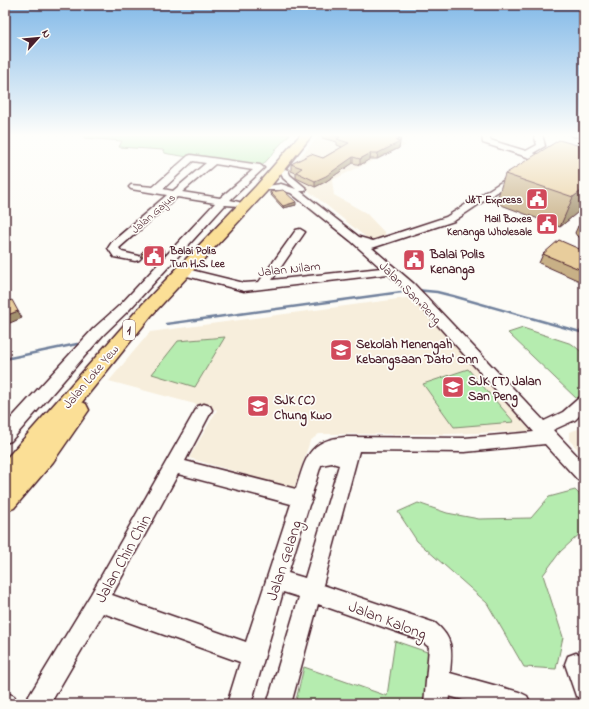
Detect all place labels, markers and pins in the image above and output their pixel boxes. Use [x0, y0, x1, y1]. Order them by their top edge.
public building icon: J&T Express [524, 186, 550, 212]
place label: J&T Express [465, 192, 522, 208]
place label: Mail Boxes Kenanga Wholesale [447, 211, 533, 242]
public building icon: Mail Boxes Kenanga Wholesale [534, 211, 560, 237]
public building icon: Balai Polis Tun H.S. Lee [141, 243, 167, 269]
place label: Balai Polis Tun H.S. Lee [169, 243, 226, 272]
place label: Balai Polis Kenanga [429, 245, 485, 281]
public building icon: Balai Polis Kenanga [401, 247, 427, 273]
place label: Sekolah Menengah Kebangsaan Dato' Onn [356, 335, 479, 371]
school or university icon: Sekolah Menengah Kebangsaan Dato' Onn [328, 337, 354, 363]
place label: SJK (T) Jalan San Peng [468, 372, 542, 408]
school or university icon: SJK (T) Jalan San Peng [440, 374, 466, 400]
place label: SJK (C) Chung Kwo [274, 391, 332, 427]
school or university icon: SJK (C) Chung Kwo [245, 393, 271, 419]

